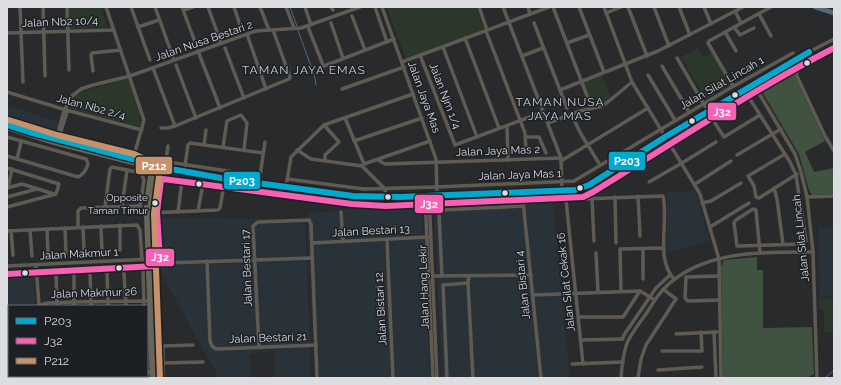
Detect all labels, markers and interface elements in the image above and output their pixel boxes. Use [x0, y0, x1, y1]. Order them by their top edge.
street label: Jalan Nb2 10/4 [22, 14, 98, 30]
street label: Jalan Nusa Bestari 2 [154, 18, 255, 64]
street label: Jalan Silat Lincah 1 [678, 53, 767, 112]
unlabelled marker [802, 58, 812, 68]
street label: Jalan Jaya Mas [405, 59, 443, 135]
street label: Jalan Njm 1/4 [426, 61, 464, 131]
district label: TAMAN JAYA EMAS [242, 63, 366, 77]
unlabelled marker [730, 90, 740, 100]
street label: Jalan Nb2 2/4 [55, 92, 127, 122]
district label: TAMAN NUSA JAYA MAS [515, 95, 605, 123]
line badge: J32 [707, 102, 737, 121]
text: J32 [713, 106, 731, 119]
unlabelled marker [687, 116, 697, 126]
street label: Jalan Jaya Mas 2 [456, 143, 541, 159]
line badge: P203 [608, 151, 646, 171]
text: P203 [614, 155, 640, 168]
line badge: P212 [135, 156, 173, 175]
text: P212 [142, 160, 166, 173]
street label: Jalan Jaya Mas 1 [478, 167, 562, 183]
line badge: P203 [223, 171, 261, 190]
text: P203 [229, 175, 255, 188]
unlabelled marker [194, 179, 204, 189]
unlabelled marker [575, 183, 585, 193]
unlabelled marker [500, 188, 510, 198]
place label: Opposite Taman Timur [88, 192, 148, 216]
unlabelled marker [383, 192, 393, 202]
line badge: J32 [414, 194, 444, 214]
street label: Jalan Silat Lincah [790, 194, 812, 282]
marker: Opposite Taman Timur [150, 198, 160, 208]
text: J32 [420, 198, 438, 211]
street label: Jalan Bestari 13 [332, 222, 410, 240]
street label: Jalan Bestari 17 [239, 229, 255, 307]
street label: Jalan Silat Cekak 16 [554, 231, 578, 332]
street label: Jalan Makmur 1 [39, 245, 119, 263]
street label: Jalan Hang Lekir [416, 245, 432, 329]
line badge: J32 [145, 248, 175, 267]
street label: Jalan Bistari 4 [513, 250, 533, 320]
text: J32 [151, 251, 169, 264]
unlabelled marker [114, 263, 124, 273]
unlabelled marker [20, 268, 30, 278]
street label: Jalan Bistari 12 [373, 272, 389, 346]
street label: Jalan Makmur 26 [51, 285, 138, 301]
legend [8, 305, 148, 377]
text: P203 [44, 314, 71, 328]
street label: Jalan Bestari 21 [229, 330, 307, 346]
text: J32 [44, 334, 62, 348]
text: P212 [44, 354, 69, 368]

